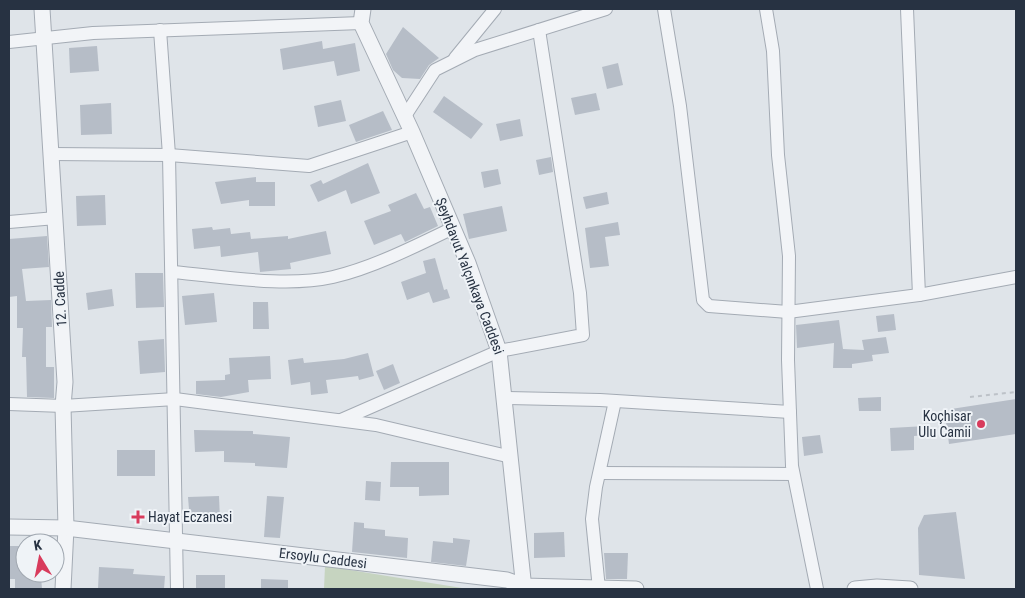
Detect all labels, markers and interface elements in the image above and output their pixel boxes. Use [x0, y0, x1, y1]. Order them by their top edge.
street label: Şeyhdavut Yalçınkaya Caddesi [433, 195, 507, 357]
street label: 12. Cadde [51, 270, 69, 327]
place label: Koçhisar Ulu Camii [918, 408, 971, 440]
marker: Koçhisar Ulu Camii [975, 418, 987, 430]
place label: Hayat Eczanesi [148, 509, 232, 525]
marker: Hayat Eczanesi [132, 511, 144, 523]
north arrow [15, 533, 65, 583]
text: K [33, 537, 43, 554]
street label: Ersoylu Caddesi [278, 545, 368, 571]

